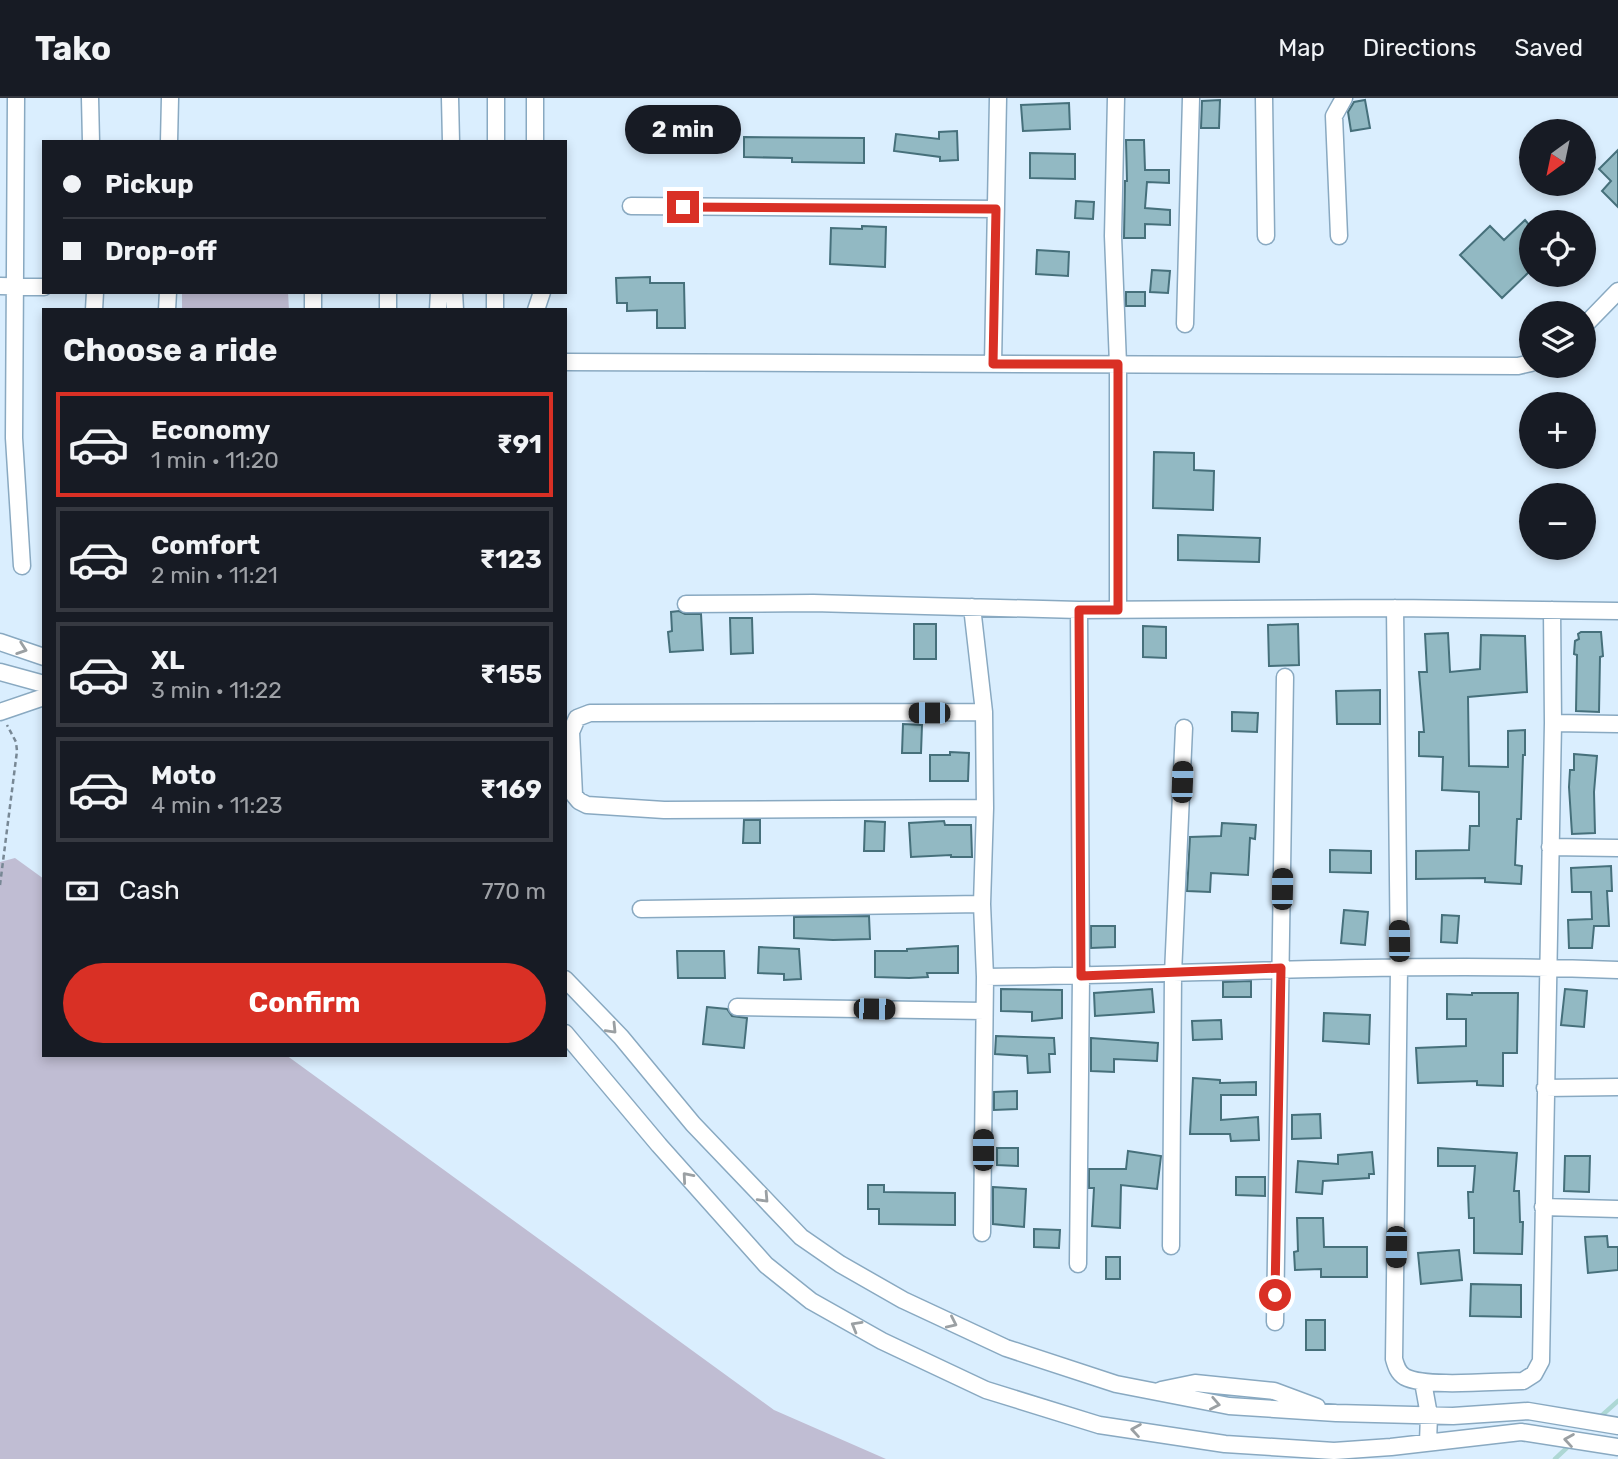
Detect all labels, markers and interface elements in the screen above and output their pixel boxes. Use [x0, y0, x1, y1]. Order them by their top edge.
text: Tako [35, 29, 111, 68]
text: Map [1278, 34, 1325, 62]
text: Directions [1363, 34, 1476, 62]
text: Saved [1514, 34, 1583, 62]
callout: 2 min [625, 105, 741, 154]
text: 2 min [652, 115, 714, 143]
north arrow [1519, 119, 1596, 196]
map controls [1519, 119, 1596, 560]
text: Pickup [105, 169, 194, 200]
route end [667, 191, 699, 223]
button: locate [1519, 210, 1596, 287]
text: Drop-off [105, 236, 217, 267]
button: layers [1519, 301, 1596, 378]
text: Choose a ride [63, 331, 277, 369]
button: + [1519, 392, 1596, 469]
icon: car [67, 413, 130, 476]
text: Economy [151, 415, 270, 446]
text: ₹91 [497, 429, 542, 460]
text: 1 min · 11:20 [151, 446, 279, 474]
button: − [1519, 483, 1596, 560]
icon: car [67, 528, 130, 591]
text: Comfort [151, 530, 260, 561]
text: ₹123 [479, 544, 542, 575]
text: 2 min · 11:21 [151, 561, 278, 589]
one-way arrow [15, 641, 27, 655]
icon: car [67, 643, 130, 706]
text: XL [151, 645, 184, 676]
text: ₹155 [480, 659, 542, 690]
text: 3 min · 11:22 [151, 676, 282, 704]
car [909, 703, 951, 724]
icon: car [67, 758, 130, 821]
text: Moto [151, 760, 216, 791]
car [1171, 761, 1194, 803]
text: ₹169 [480, 774, 542, 805]
text: 4 min · 11:23 [151, 791, 283, 819]
car [1272, 868, 1293, 910]
icon: cash [63, 872, 101, 910]
text: Cash [119, 875, 180, 906]
text: 770 m [482, 877, 546, 905]
car [1389, 920, 1410, 962]
button: Confirm [63, 963, 546, 1043]
car [853, 998, 896, 1020]
one-way arrow [604, 1021, 617, 1034]
car [973, 1129, 994, 1171]
one-way arrow [683, 1172, 695, 1185]
one-way arrow [756, 1190, 768, 1203]
car [1386, 1226, 1407, 1268]
route start [1259, 1279, 1291, 1311]
one-way arrow [945, 1315, 957, 1329]
one-way arrow [850, 1322, 863, 1335]
one-way arrow [1209, 1395, 1221, 1410]
one-way arrow [1130, 1423, 1142, 1438]
one-way arrow [1563, 1432, 1575, 1447]

